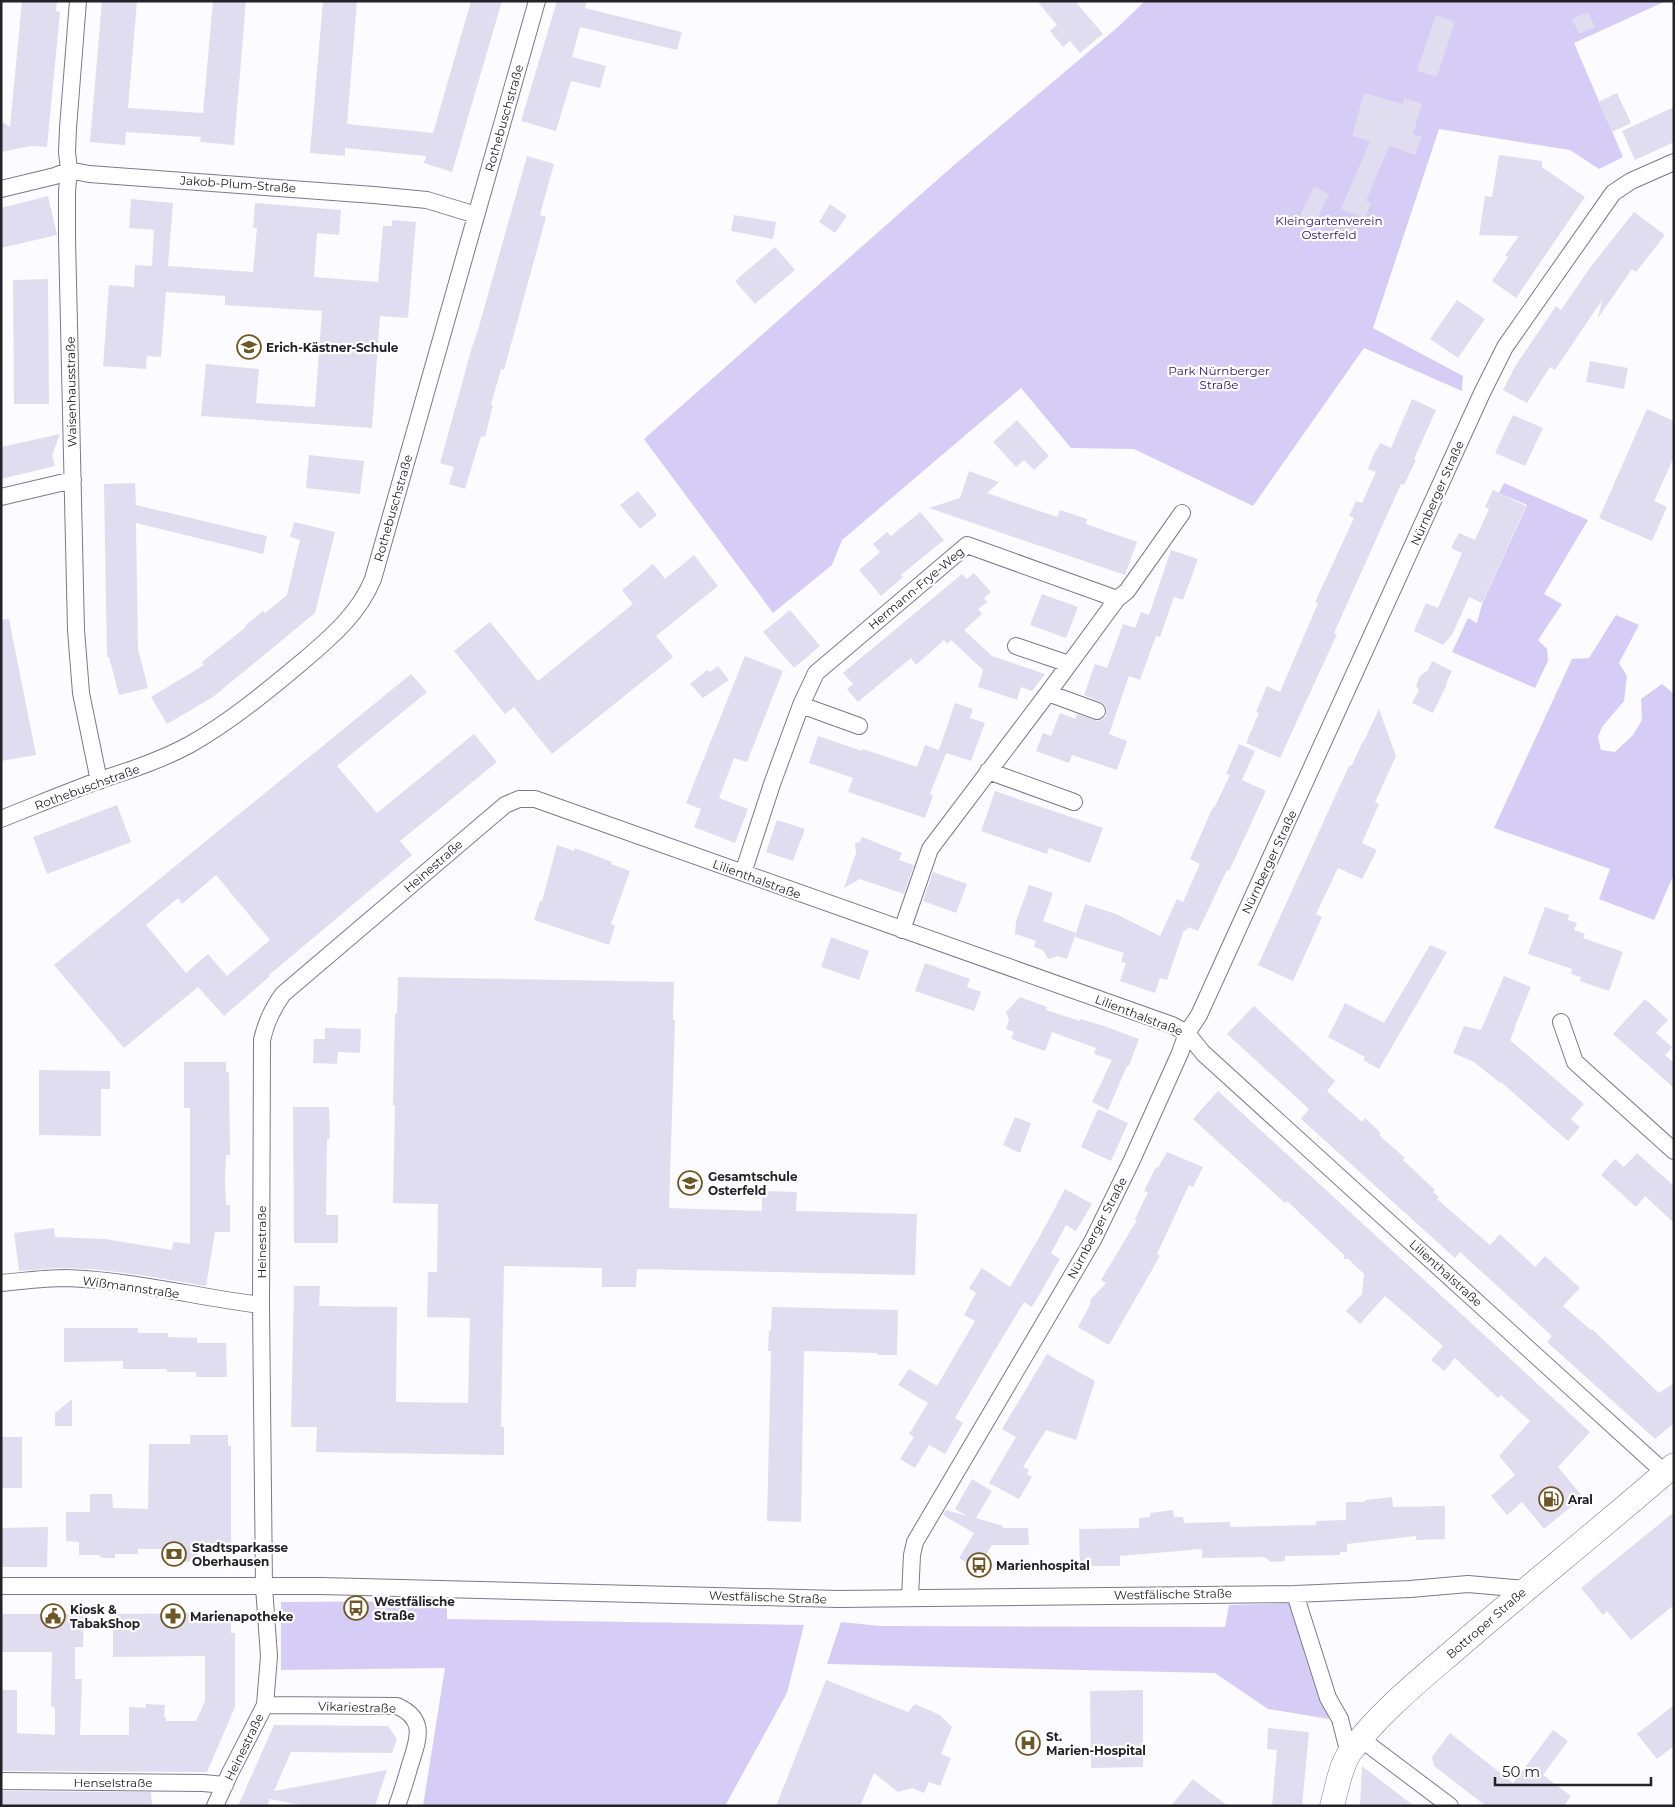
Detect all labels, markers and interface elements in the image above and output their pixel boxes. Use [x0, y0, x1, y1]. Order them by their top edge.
street label: Rothebuschstraße [482, 63, 526, 173]
street label: Jakob-Plum-Straße [178, 172, 297, 196]
park label: Kleingartenverein Osterfeld [1275, 213, 1383, 242]
school or university icon: Erich-Kästner-Schule [236, 334, 262, 360]
street label: Waisenhausstraße [63, 337, 79, 447]
place label: Erich-Kästner-Schule [266, 340, 399, 355]
park label: Park Nürnberger Straße [1168, 363, 1270, 392]
street label: Nürnberger Straße [1407, 438, 1467, 548]
street label: Rothebuschstraße [371, 453, 415, 563]
street label: Hermann-Frye-Weg [865, 543, 967, 633]
street label: Rothebuschstraße [32, 761, 142, 813]
street label: Nürnberger Straße [1238, 808, 1300, 916]
street label: Heinestraße [401, 836, 465, 896]
street label: Lilienthalstraße [711, 856, 803, 902]
street label: Lilienthalstraße [1093, 991, 1185, 1039]
place label: Gesamtschule Osterfeld [708, 1169, 798, 1198]
school or university icon: Gesamtschule Osterfeld [677, 1170, 703, 1196]
street label: Nürnberger Straße [1064, 1175, 1130, 1281]
street label: Heinestraße [254, 1206, 269, 1279]
street label: Lilienthalstraße [1406, 1236, 1486, 1310]
street label: Wißmannstraße [82, 1273, 180, 1301]
fuel station icon: Aral [1538, 1486, 1564, 1512]
place label: Aral [1567, 1492, 1593, 1507]
place label: Stadtsparkasse Oberhausen [192, 1540, 289, 1569]
bank icon: Stadtsparkasse Oberhausen [161, 1541, 187, 1567]
bus stop icon: Marienhospital [966, 1552, 992, 1578]
place label: Marienhospital [996, 1558, 1090, 1573]
street label: Bottroper Straße [1443, 1584, 1529, 1662]
street label: Westfälische Straße [1114, 1585, 1232, 1603]
street label: Westfälische Straße [709, 1587, 827, 1607]
place label: Westfälische Straße [374, 1594, 455, 1623]
bus stop icon: Westfälische Straße [343, 1595, 369, 1621]
place label: Kiosk & TabakShop [70, 1602, 140, 1631]
public building icon: Kiosk & TabakShop [40, 1603, 66, 1629]
pharmacy icon: Marienapotheke [160, 1603, 186, 1629]
place label: Marienapotheke [190, 1609, 294, 1624]
street label: Vikariestraße [318, 1698, 396, 1716]
street label: Heinestraße [221, 1711, 267, 1783]
place label: St. Marien-Hospital [1046, 1729, 1146, 1758]
hospital icon: St. Marien-Hospital [1015, 1730, 1041, 1756]
scale bar [1495, 1754, 1651, 1786]
text: 50 m [1502, 1762, 1540, 1781]
street label: Henselstraße [74, 1775, 152, 1790]

